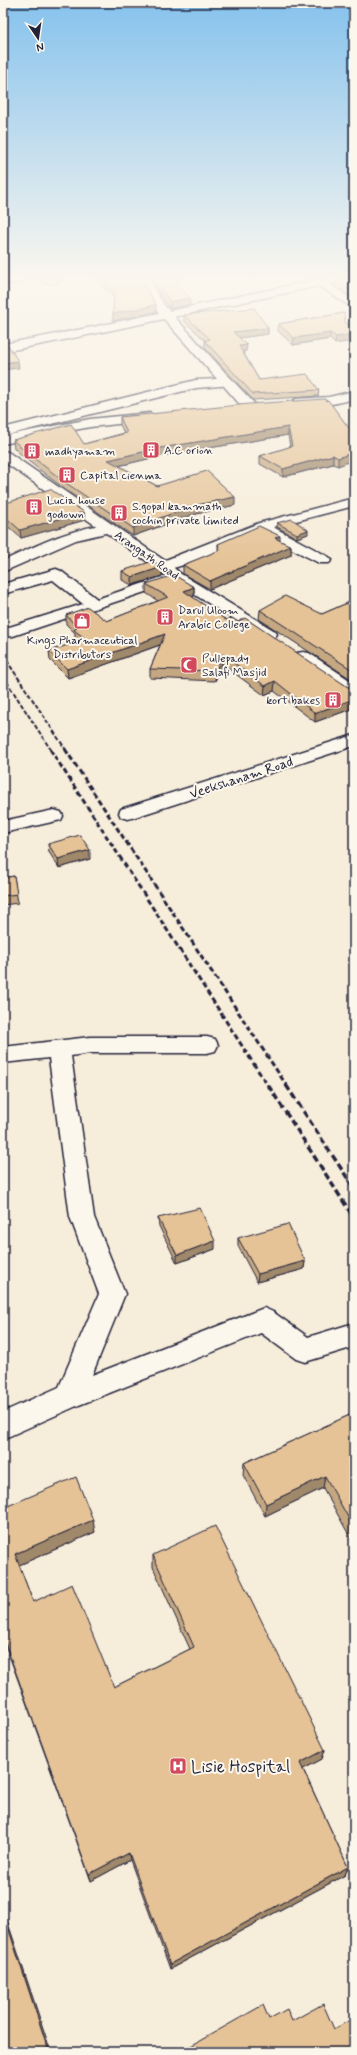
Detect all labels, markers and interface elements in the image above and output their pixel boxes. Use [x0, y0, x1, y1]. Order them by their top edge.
north arrow [18, 18, 58, 58]
text: N [35, 39, 45, 54]
building icon: A.C orion [141, 440, 161, 460]
building icon: madhyamam [22, 441, 42, 461]
place label: A.C orion [164, 443, 214, 459]
place label: madhyamam [45, 444, 115, 460]
building icon: Capital cienma [57, 465, 77, 485]
place label: Capital cienma [80, 468, 162, 484]
place label: Lucia house godown [47, 493, 105, 523]
building icon: Lucia house godown [24, 497, 44, 517]
place label: S.gopal kammath cochin private limited [132, 499, 239, 529]
building icon: S.gopal kammath cochin private limited [109, 503, 129, 523]
street label: Arangath Road [111, 528, 182, 584]
place label: Darul Uloom Arabic College [178, 603, 250, 633]
building icon: Darul Uloom Arabic College [155, 607, 175, 627]
shop icon: Kings Pharmaceutical Distributors [72, 611, 92, 631]
place label: Kings Pharmaceutical Distributors [27, 633, 137, 663]
place label: Pullepady Salafi Masjid [202, 651, 267, 681]
mosque icon: Pullepady Salafi Masjid [179, 655, 199, 675]
building icon: kort bakes [323, 690, 343, 710]
place label: kort bakes [266, 693, 320, 709]
street label: Veekshanam Road [187, 753, 295, 803]
hospital icon: Lisie Hospital [168, 1756, 188, 1776]
place label: Lisie Hospital [191, 1756, 290, 1778]

